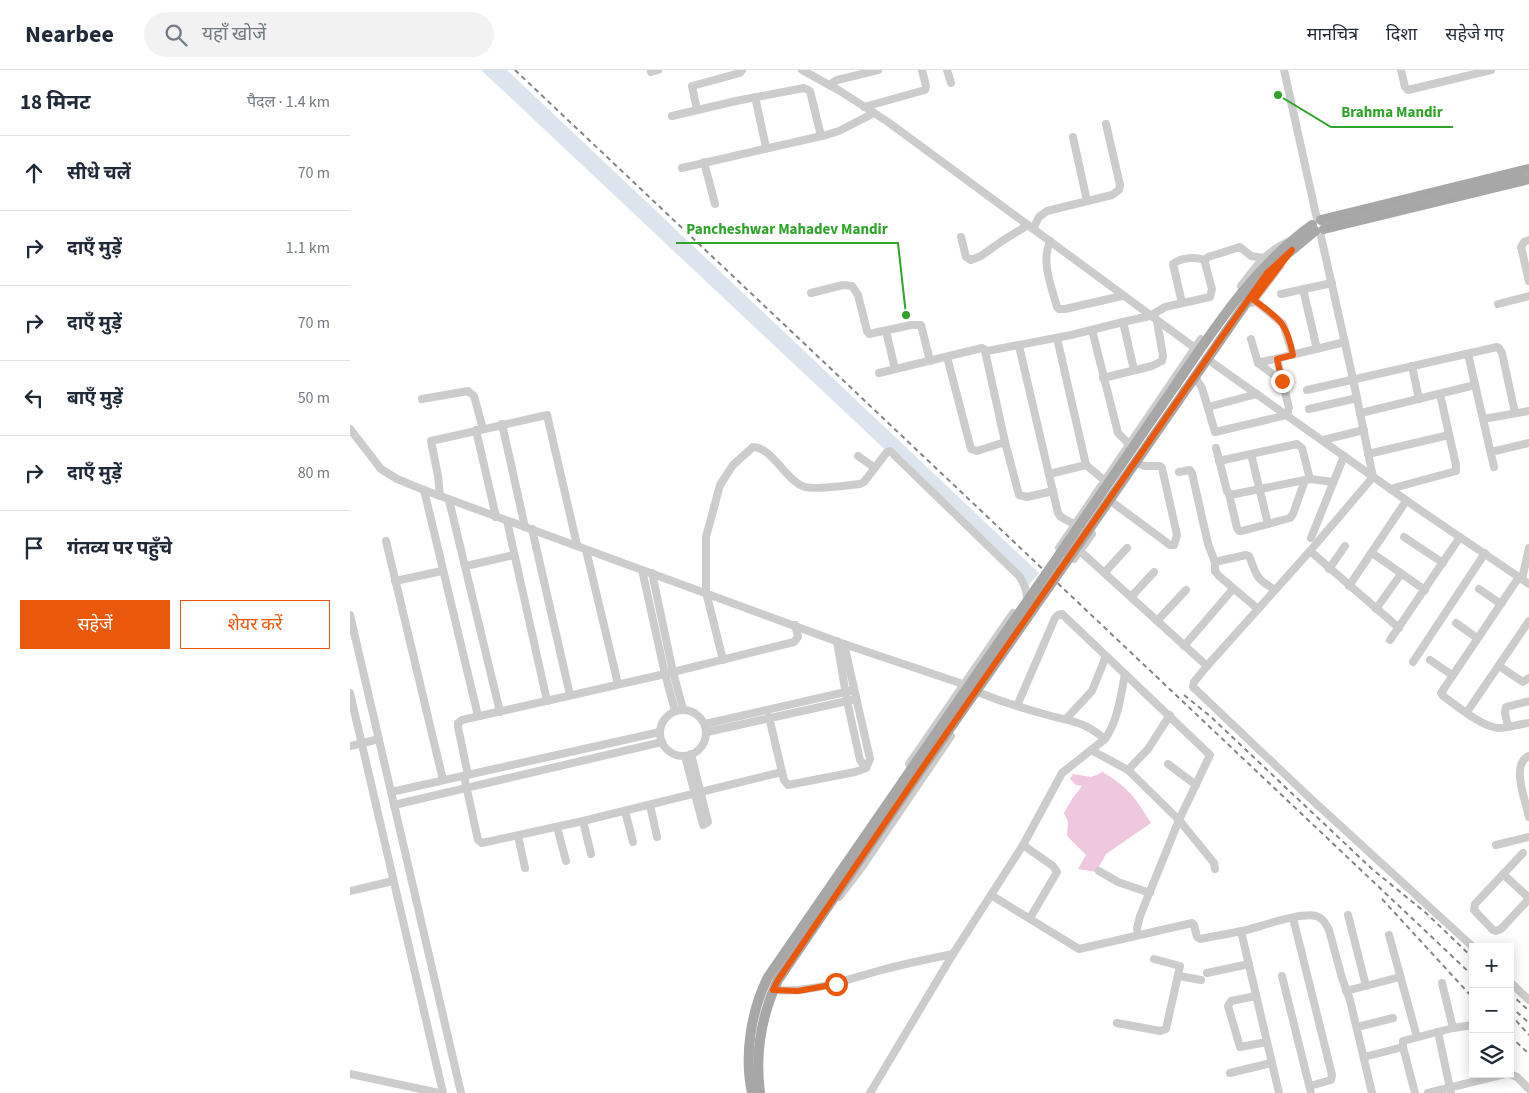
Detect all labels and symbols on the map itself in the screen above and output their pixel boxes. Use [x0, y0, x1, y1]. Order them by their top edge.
callout: Brahma Mandir [1331, 97, 1453, 127]
text: Brahma Mandir [1341, 102, 1443, 123]
callout: Pancheshwar Mahadev Mandir [676, 213, 898, 243]
text: Pancheshwar Mahadev Mandir [686, 219, 888, 240]
route end [1271, 370, 1294, 393]
route start [825, 973, 848, 996]

